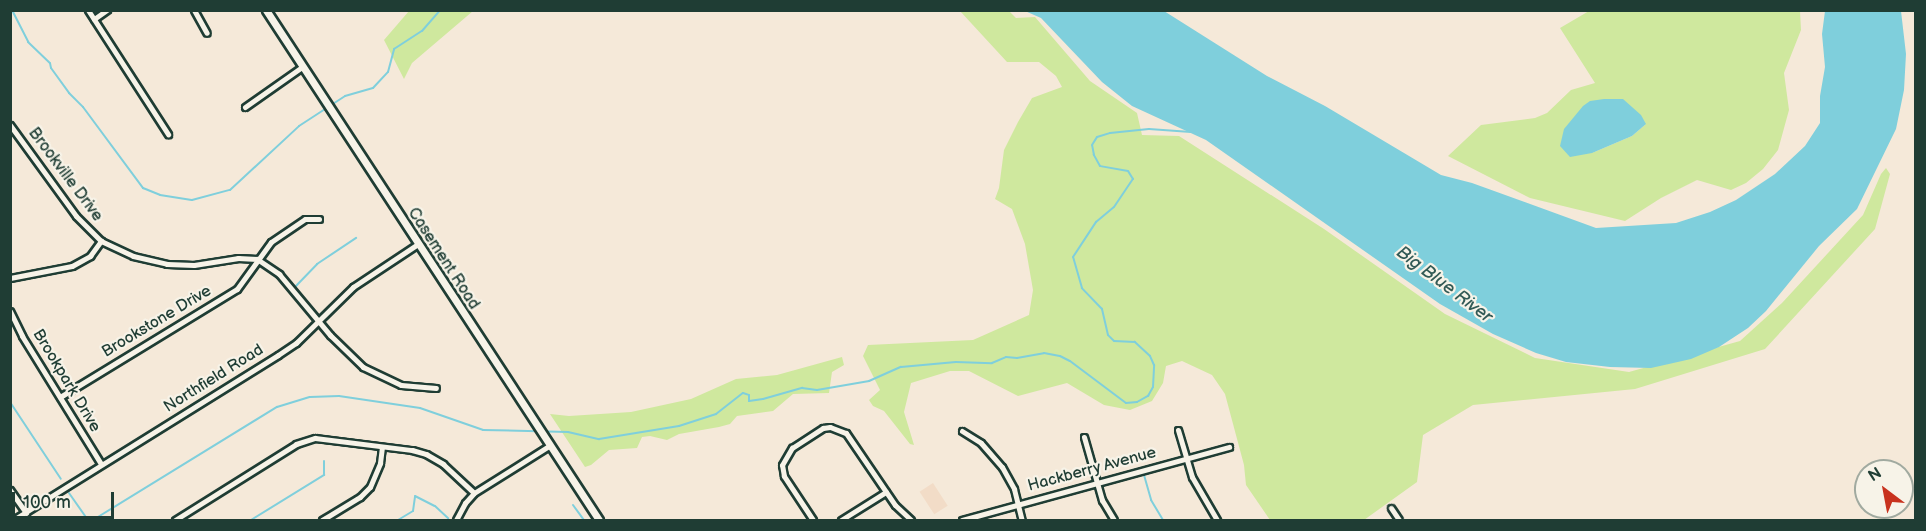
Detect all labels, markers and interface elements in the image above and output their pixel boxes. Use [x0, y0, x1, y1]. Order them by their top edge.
street label: Brookville Drive [24, 124, 106, 226]
street label: Casement Road [403, 204, 483, 314]
water label: Big Blue River [1392, 242, 1496, 328]
street label: Brookstone Drive [99, 282, 215, 362]
street label: Brookpark Drive [28, 326, 104, 436]
street label: Northfield Road [161, 341, 267, 417]
street label: Hackberry Avenue [1025, 443, 1159, 497]
north arrow [1854, 459, 1914, 519]
text: N [1865, 464, 1885, 486]
scale bar [15, 480, 117, 518]
text: 100 m [23, 492, 71, 513]

